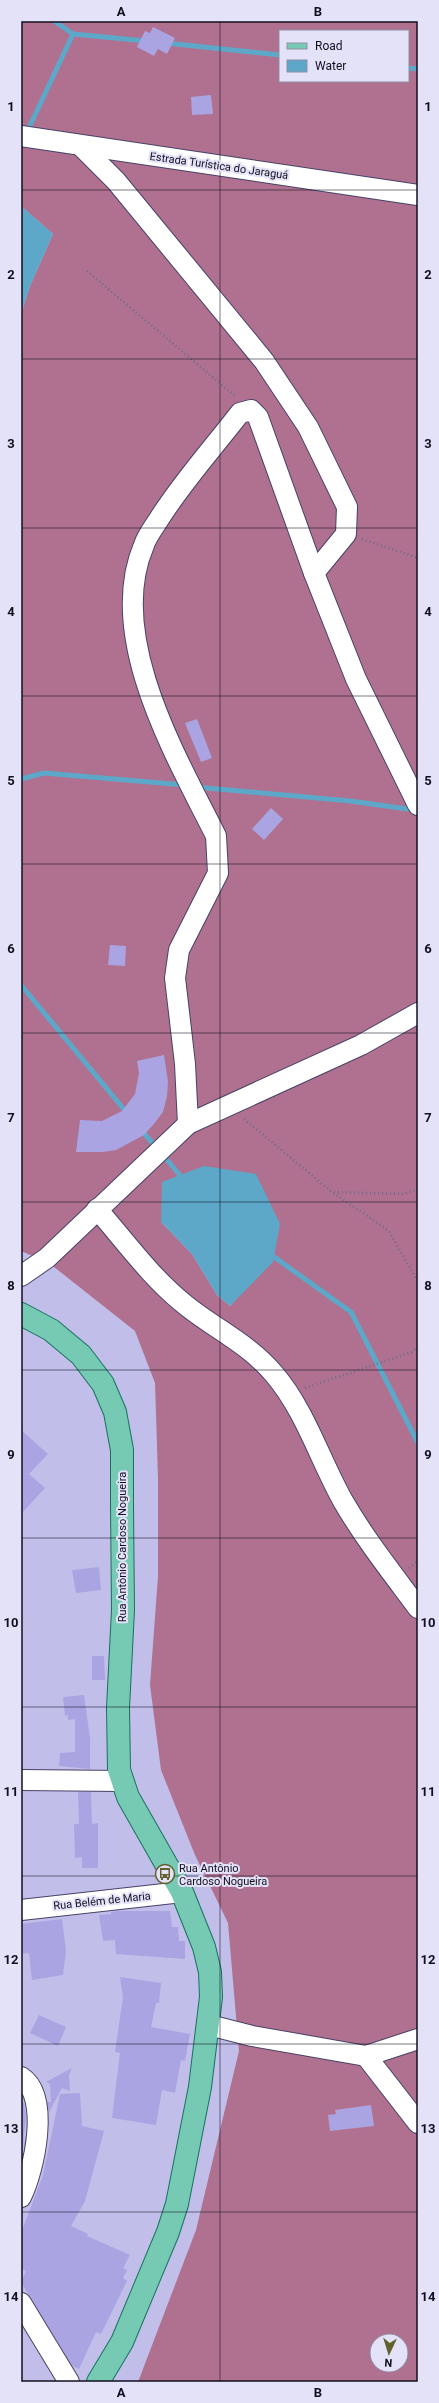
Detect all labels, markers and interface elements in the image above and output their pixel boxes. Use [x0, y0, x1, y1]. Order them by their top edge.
text: A [117, 4, 126, 19]
text: B [314, 4, 322, 19]
legend [279, 30, 409, 82]
text: Road [315, 39, 343, 53]
text: Water [315, 59, 346, 73]
text: 1 [7, 99, 15, 114]
text: 1 [424, 99, 432, 114]
street label: Estrada Turística do Jaraguá [149, 150, 289, 182]
text: 2 [7, 267, 15, 282]
text: 2 [424, 267, 432, 282]
text: 3 [7, 436, 15, 451]
text: 3 [424, 436, 432, 451]
text: 4 [7, 604, 15, 619]
text: 4 [424, 604, 432, 619]
text: 5 [7, 773, 15, 788]
text: 5 [424, 773, 432, 788]
text: 6 [7, 941, 15, 956]
text: 6 [424, 941, 432, 956]
text: 7 [7, 1110, 15, 1125]
text: 7 [424, 1110, 432, 1125]
text: 8 [7, 1278, 15, 1293]
text: 8 [424, 1278, 432, 1293]
text: 9 [7, 1447, 15, 1462]
text: 9 [424, 1447, 432, 1462]
street label: Rua Antônio Cardoso Nogueira [116, 1472, 129, 1622]
text: 10 [4, 1615, 18, 1630]
text: 10 [421, 1615, 435, 1630]
text: 11 [4, 1784, 18, 1799]
text: 11 [421, 1784, 435, 1799]
place label: Rua Antônio Cardoso Nogueira [179, 1862, 267, 1888]
bus stop icon: Rua Antônio Cardoso Nogueira [154, 1863, 176, 1885]
street label: Rua Belém de Maria [53, 1889, 151, 1913]
text: 12 [4, 1952, 18, 1967]
text: 12 [421, 1952, 435, 1967]
text: 13 [4, 2121, 18, 2136]
text: 13 [421, 2121, 435, 2136]
text: 14 [4, 2289, 19, 2304]
text: 14 [421, 2289, 436, 2304]
north arrow [369, 2333, 409, 2373]
text: N [384, 2356, 393, 2369]
text: A [117, 2385, 126, 2400]
text: B [314, 2385, 322, 2400]

